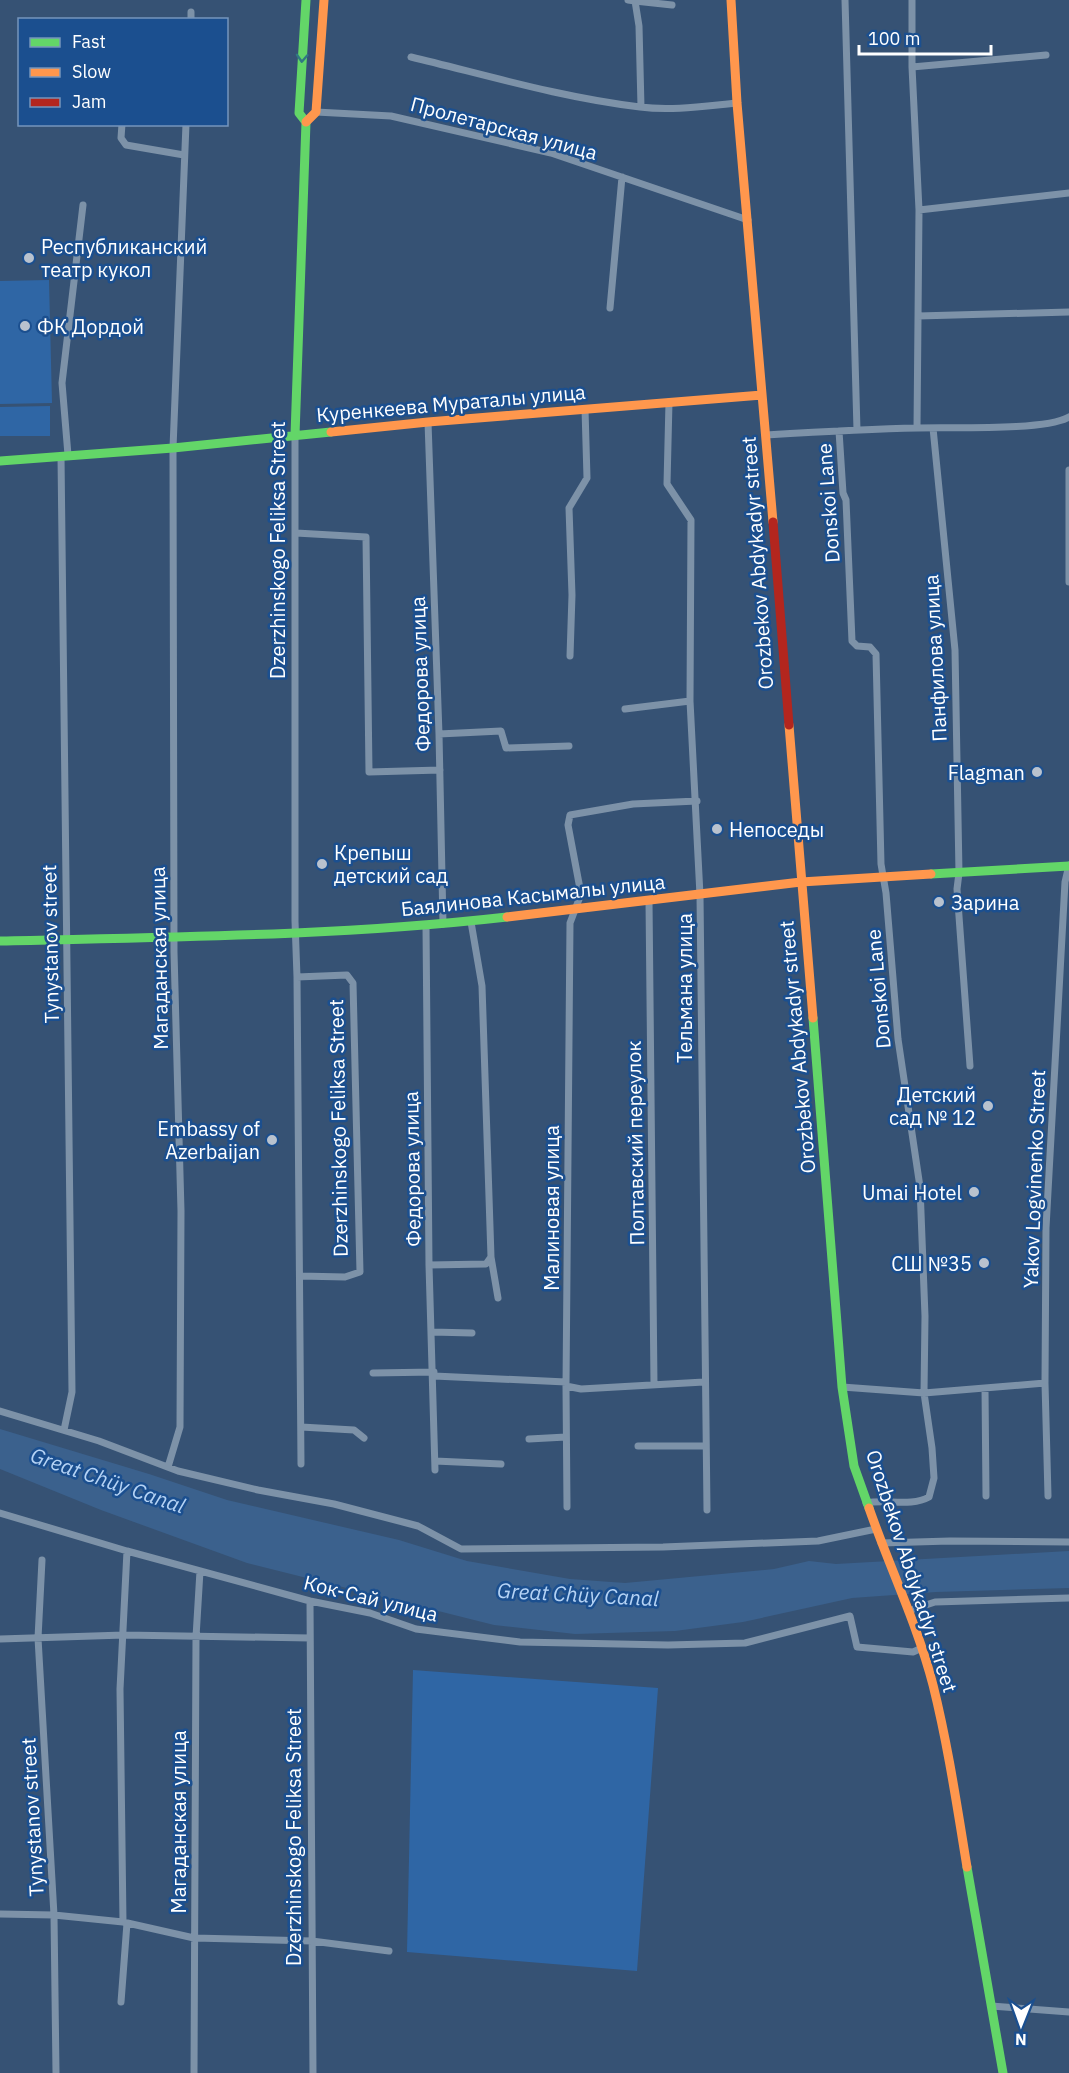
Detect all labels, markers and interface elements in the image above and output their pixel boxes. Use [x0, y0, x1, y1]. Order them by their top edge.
legend [18, 18, 228, 126]
scale bar [859, 18, 991, 56]
text: 100 m [868, 27, 920, 50]
text: Fast [72, 30, 106, 53]
one-way arrow [296, 54, 309, 63]
text: Slow [72, 60, 111, 83]
text: Jam [72, 90, 107, 113]
street label: Пролетарская улица [408, 90, 601, 166]
place label: Республиканский театр кукол [41, 233, 207, 283]
marker: Республиканский театр кукол [22, 251, 36, 265]
place label: ФК Дордой [37, 313, 144, 340]
marker: ФК Дордой [18, 319, 32, 333]
street label: Куренкеева Мураталы улица [315, 378, 587, 428]
street label: Dzerzhinskogo Feliksa Street [264, 421, 291, 679]
street label: Orozbekov Abdykadyr street [735, 435, 779, 691]
street label: Donskoi Lane [810, 442, 846, 564]
street label: Панфилова улица [917, 573, 953, 742]
street label: Федорова улица [404, 595, 436, 752]
place label: Flagman [948, 759, 1025, 786]
marker: Flagman [1030, 765, 1044, 779]
place label: Непоседы [729, 816, 824, 843]
marker: Непоседы [710, 822, 724, 836]
place label: Крепыш детский сад [334, 839, 448, 889]
marker: Крепыш детский сад [315, 857, 329, 871]
street label: Tynystanov street [35, 864, 65, 1024]
street label: Магаданская улица [144, 866, 174, 1050]
street label: Баялинова Касымалы улица [399, 868, 667, 922]
place label: Зарина [951, 889, 1020, 916]
marker: Зарина [932, 895, 946, 909]
street label: Тельмана улица [671, 913, 698, 1063]
street label: Orozbekov Abdykadyr street [772, 919, 822, 1175]
street label: Donskoi Lane [859, 928, 897, 1050]
street label: Dzerzhinskogo Feliksa Street [322, 999, 354, 1257]
street label: Полтавский переулок [620, 1040, 650, 1246]
street label: Yakov Logvinenko Street [1017, 1069, 1051, 1289]
place label: Детский сад № 12 [889, 1081, 976, 1131]
street label: Федорова улица [397, 1091, 427, 1247]
marker: Детский сад № 12 [981, 1099, 995, 1113]
place label: Embassy of Azerbaijan [157, 1115, 261, 1165]
street label: Малиновая улица [538, 1125, 565, 1291]
marker: Embassy of Azerbaijan [265, 1133, 279, 1147]
place label: Umai Hotel [862, 1179, 962, 1206]
marker: Umai Hotel [967, 1185, 981, 1199]
place label: СШ №35 [891, 1250, 972, 1277]
marker: СШ №35 [977, 1256, 991, 1270]
water label: Great Chüy Canal [27, 1440, 189, 1520]
street label: Orozbekov Abdykadyr street [860, 1446, 964, 1696]
street label: Кок-Сай улица [301, 1568, 441, 1628]
water label: Great Chüy Canal [497, 1576, 660, 1612]
street label: Dzerzhinskogo Feliksa Street [280, 1708, 307, 1966]
street label: Магаданская улица [165, 1730, 192, 1914]
street label: Tynystanov street [14, 1737, 50, 1897]
north arrow [991, 1995, 1051, 2055]
text: N [1015, 2030, 1027, 2050]

